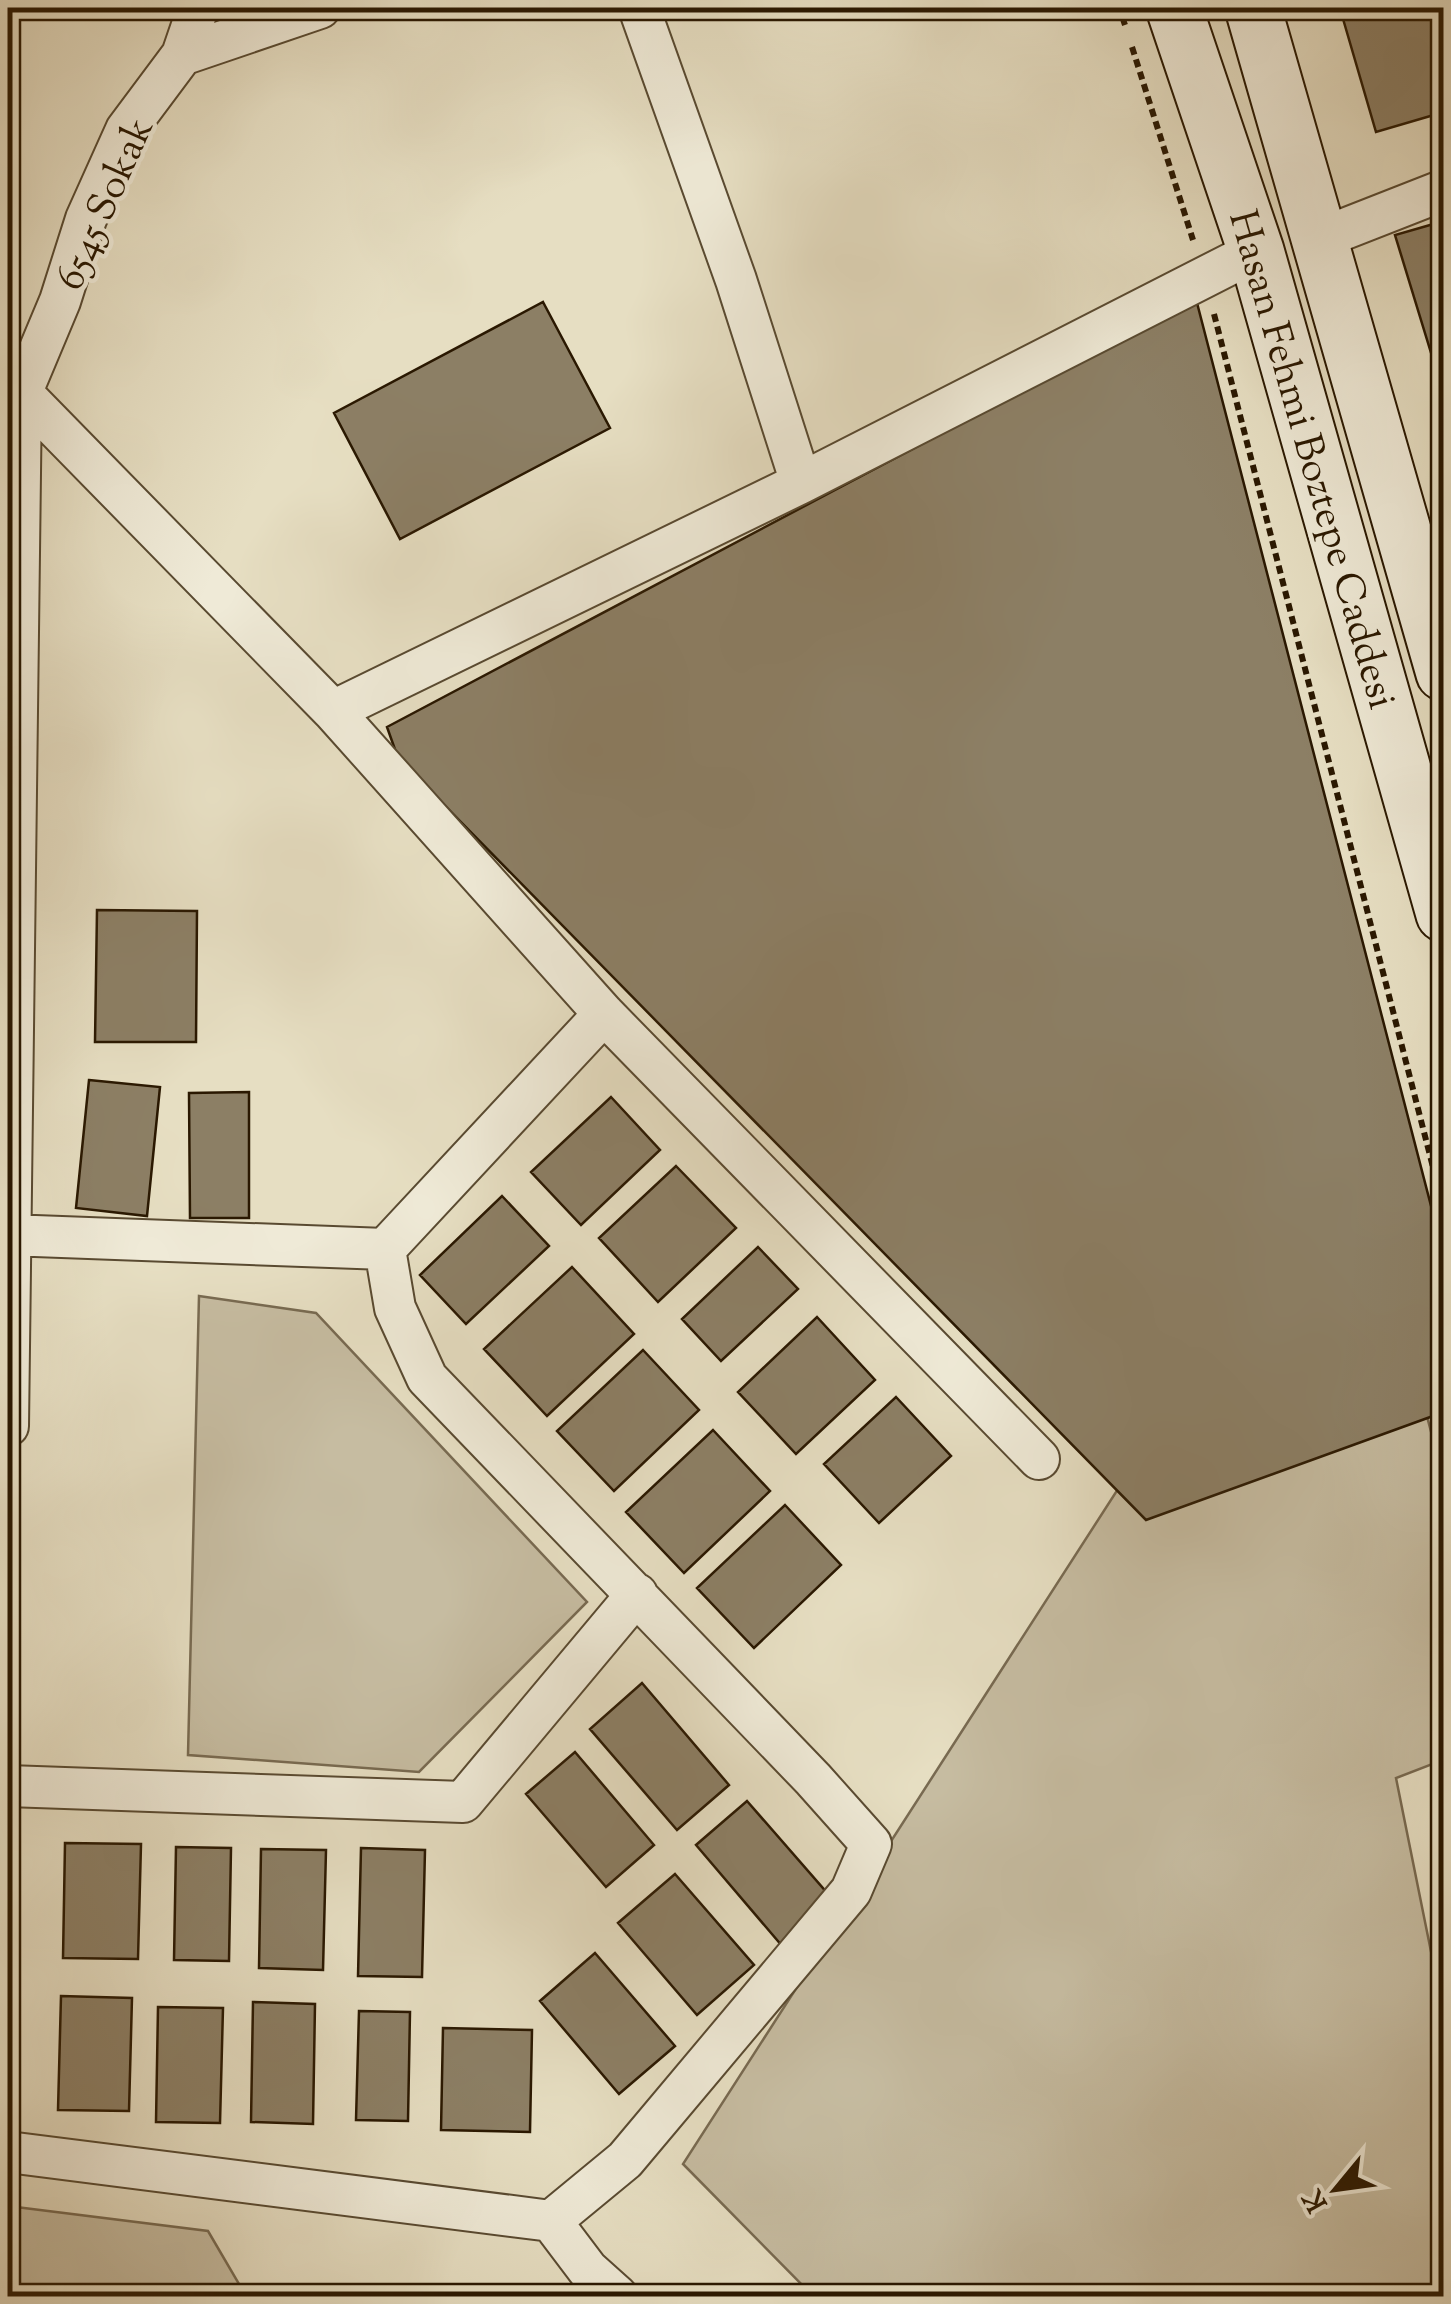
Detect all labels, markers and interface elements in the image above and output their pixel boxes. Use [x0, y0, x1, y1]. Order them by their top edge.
street label: 6545 Sokak [44, 109, 171, 300]
street label: Hasan Fehmi Boztepe Caddesi [1211, 204, 1408, 716]
north arrow [1286, 2139, 1386, 2239]
text: K [1294, 2180, 1339, 2218]

